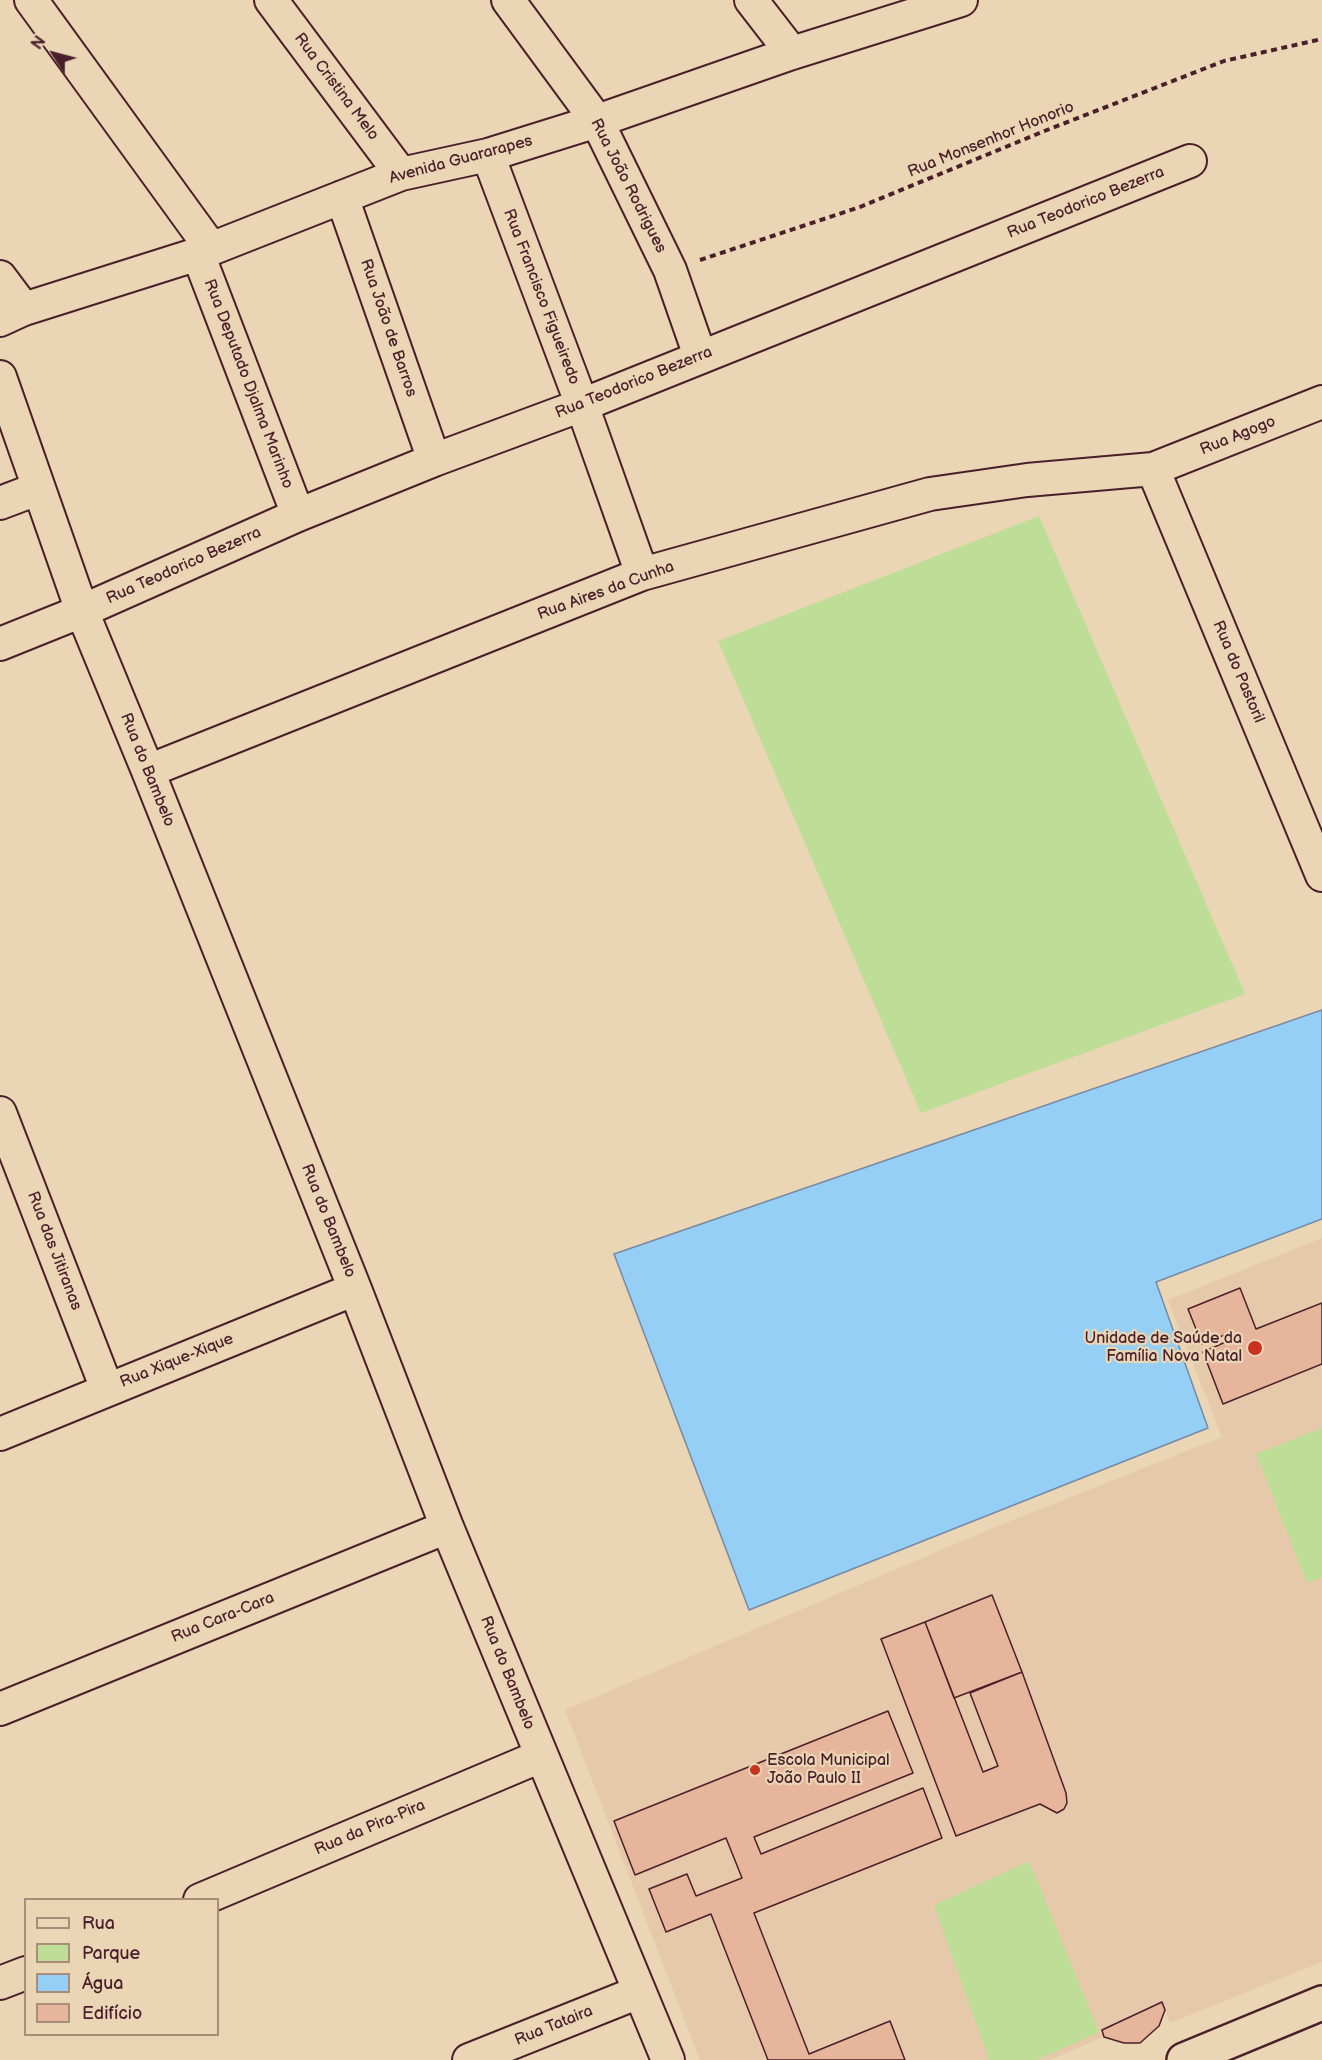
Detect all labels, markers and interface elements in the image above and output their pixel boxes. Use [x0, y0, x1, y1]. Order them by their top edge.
north arrow [24, 24, 84, 84]
street label: Rua Cristina Melo [289, 30, 383, 144]
text: N [28, 33, 50, 54]
street label: Rua Monsenhor Honorio [905, 98, 1077, 182]
street label: Rua João Rodrigues [586, 116, 670, 256]
street label: Avenida Guararapes [387, 132, 535, 188]
street label: Rua Teodorico Bezerra [1005, 163, 1167, 243]
street label: Rua Francisco Figueiredo [499, 206, 583, 388]
street label: Rua João de Barros [355, 257, 421, 399]
street label: Rua Deputado Djalma Marinho [199, 277, 297, 491]
street label: Rua Teodorico Bezerra [553, 343, 715, 423]
street label: Rua Agogo [1197, 412, 1279, 460]
street label: Rua Teodorico Bezerra [104, 523, 264, 609]
street label: Rua Aires da Cunha [535, 557, 677, 625]
street label: Rua do Pastoril [1208, 618, 1268, 726]
street label: Rua do Bambelo [115, 710, 179, 830]
street label: Rua do Bambelo [296, 1161, 360, 1281]
street label: Rua das Jitiranas [23, 1189, 85, 1313]
place label: Unidade de Saúde da Família Nova Natal [1085, 1329, 1242, 1367]
street label: Rua Xique-Xique [117, 1330, 237, 1392]
marker: Unidade de Saúde da Família Nova Natal [1246, 1339, 1264, 1357]
street label: Rua Cara-Cara [169, 1589, 277, 1647]
street label: Rua do Bambelo [475, 1613, 539, 1733]
place label: Escola Municipal João Paulo II [767, 1751, 890, 1789]
marker: Escola Municipal João Paulo II [748, 1763, 762, 1777]
street label: Rua da Pira-Pira [312, 1796, 428, 1860]
legend [24, 1898, 219, 2036]
text: Rua [82, 1913, 115, 1934]
text: Parque [82, 1943, 140, 1964]
text: Água [82, 1973, 123, 1994]
street label: Rua Tataira [512, 2002, 596, 2050]
text: Edifício [82, 2003, 142, 2024]

